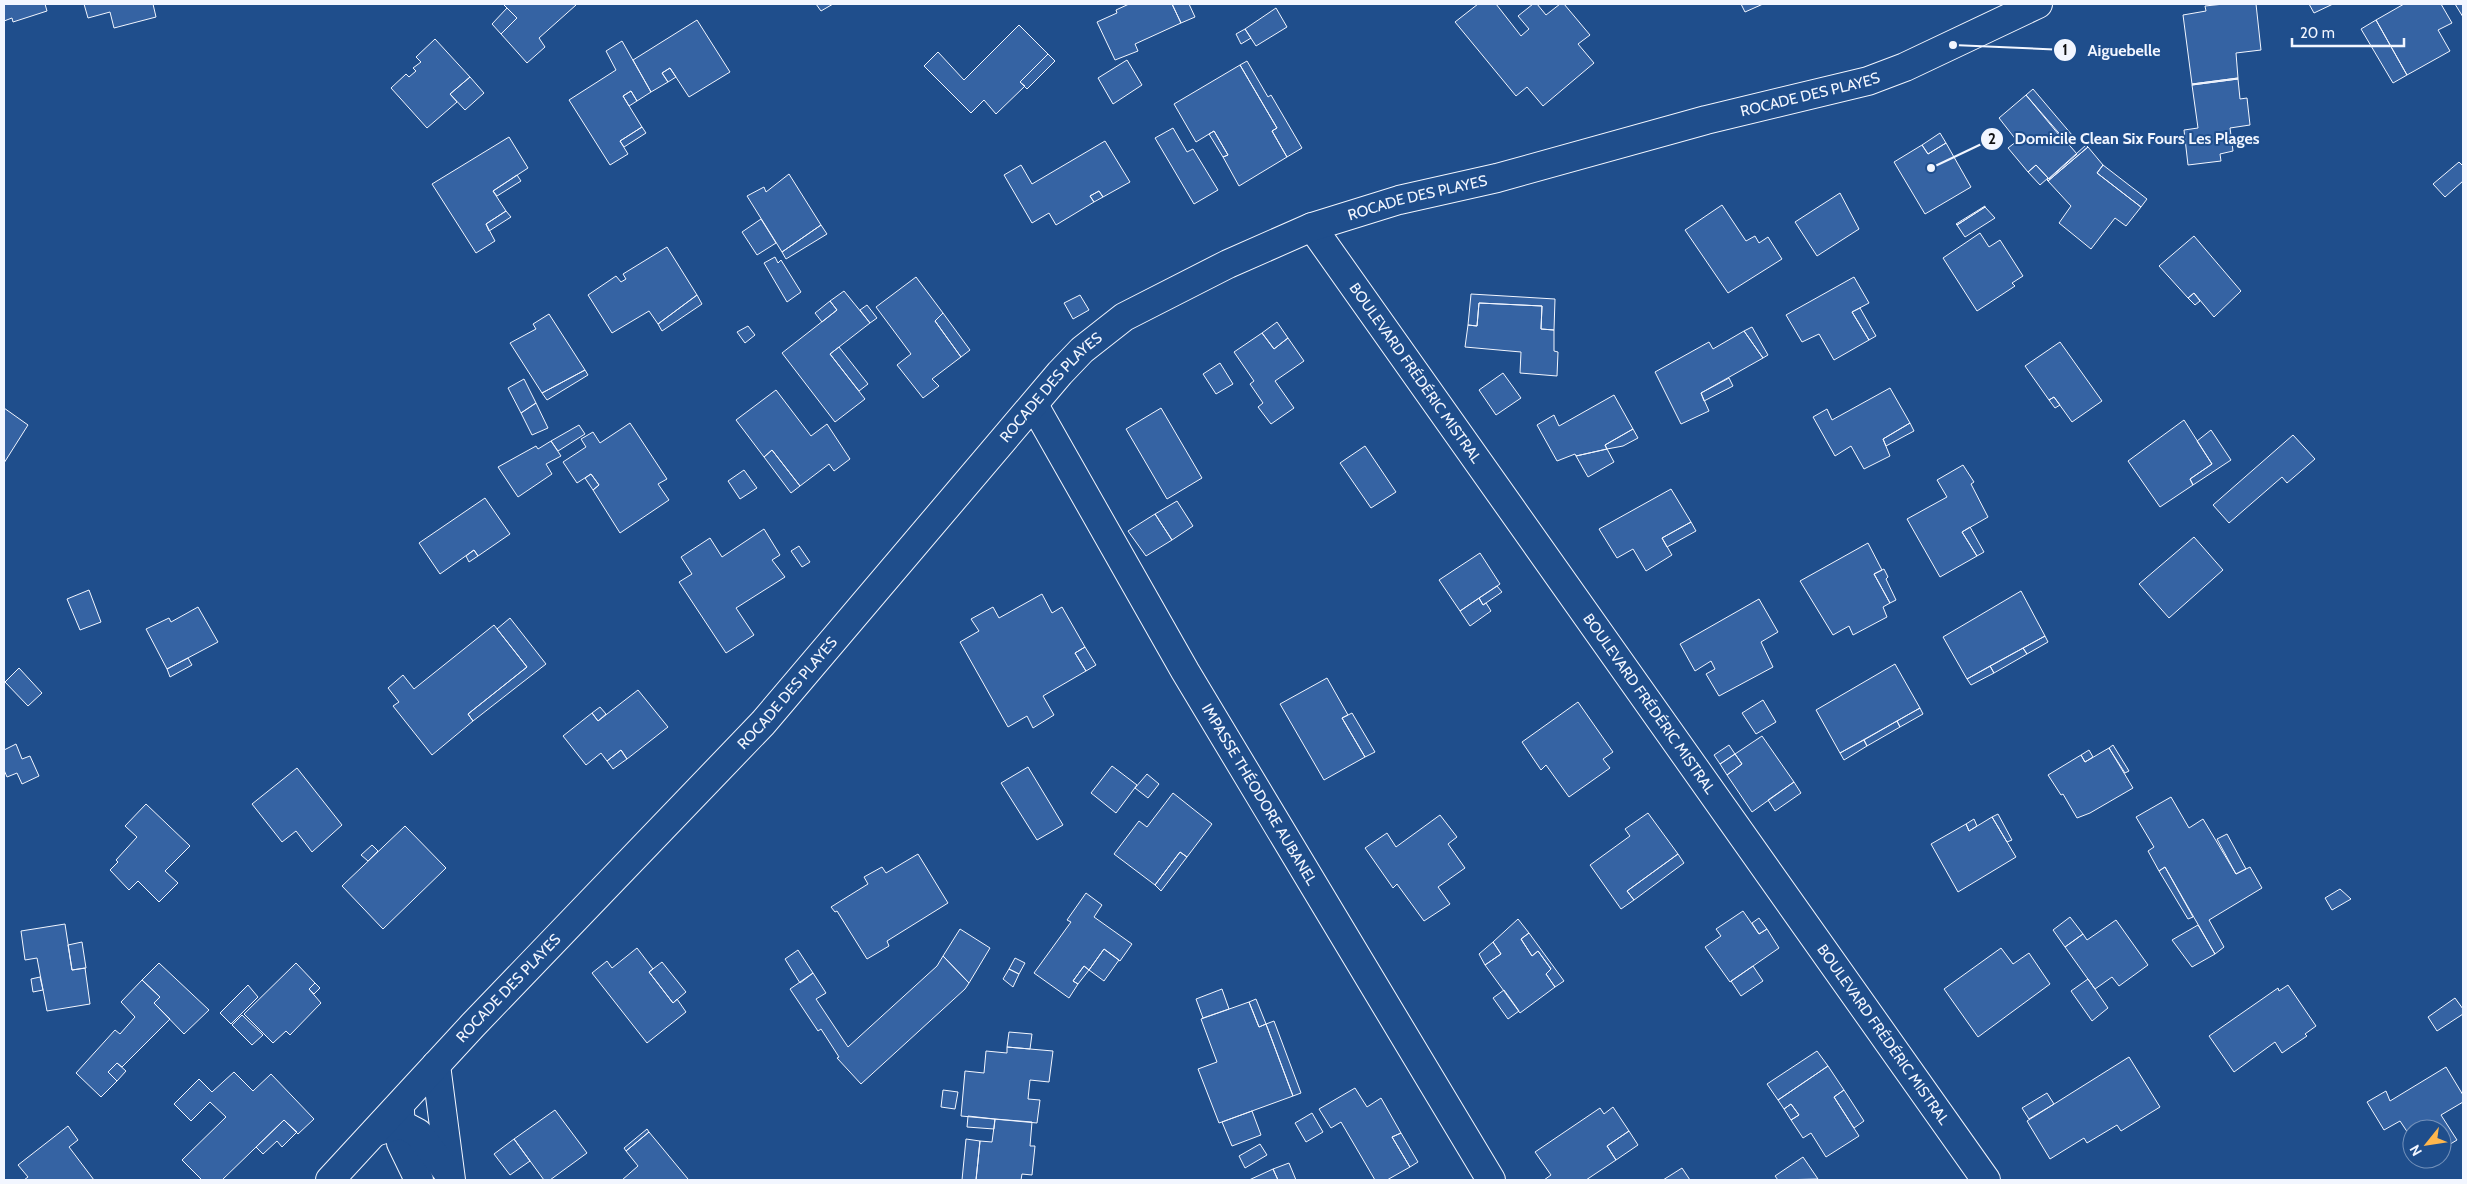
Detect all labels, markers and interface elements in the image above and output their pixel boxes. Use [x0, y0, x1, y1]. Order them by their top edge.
scale bar [2292, 15, 2404, 47]
text: 20 m [2300, 24, 2335, 42]
callout: Aiguebelle [2053, 35, 2170, 66]
text: 1 [2062, 41, 2068, 59]
text: Aiguebelle [2088, 41, 2160, 60]
street label: ROCADE DES PLAYES [1739, 68, 1883, 120]
callout: Domicile Clean Six Fours Les Plages [1979, 123, 2269, 154]
text: Domicile Clean Six Fours Les Plages [2015, 129, 2260, 148]
text: 2 [1988, 130, 1996, 148]
street label: ROCADE DES PLAYES [1346, 171, 1489, 224]
street label: BOULEVARD FRÉDÉRIC MISTRAL [1345, 279, 1486, 467]
street label: ROCADE DES PLAYES [996, 329, 1106, 446]
street label: BOULEVARD FRÉDÉRIC MISTRAL [1579, 610, 1719, 798]
street label: ROCADE DES PLAYES [734, 633, 841, 753]
street label: IMPASSE THÉODORE AUBANEL [1198, 701, 1321, 889]
street label: ROCADE DES PLAYES [453, 930, 565, 1046]
street label: BOULEVARD FRÉDÉRIC MISTRAL [1813, 941, 1953, 1129]
north arrow [2402, 1119, 2452, 1169]
text: N [2405, 1142, 2426, 1159]

